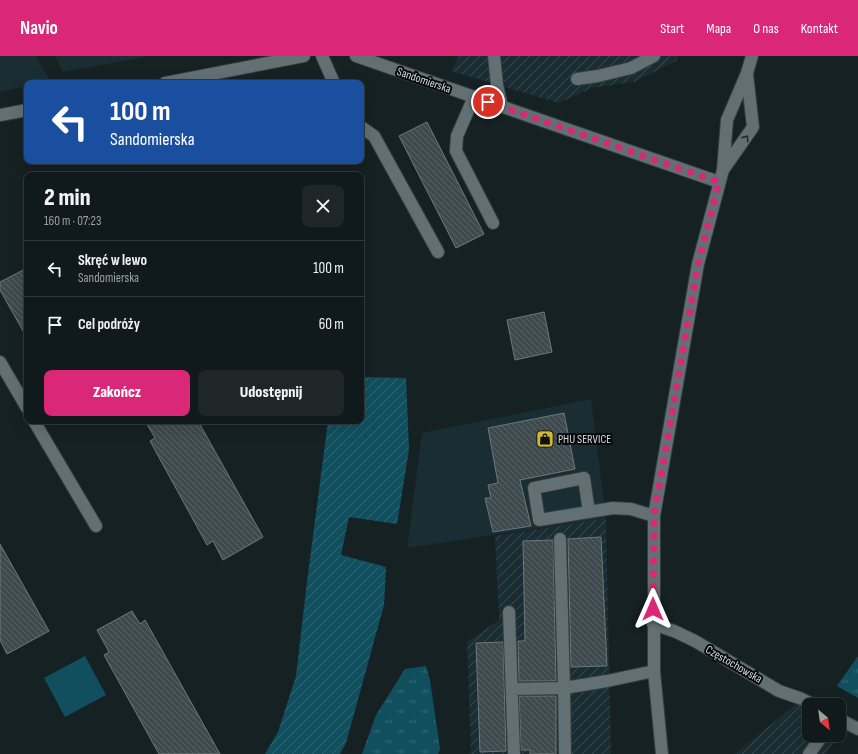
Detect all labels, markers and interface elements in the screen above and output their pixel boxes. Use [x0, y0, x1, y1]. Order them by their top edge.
text: Navio [20, 17, 58, 40]
text: Start [660, 20, 684, 37]
text: Mapa [706, 20, 731, 37]
text: O nas [753, 20, 779, 37]
text: Kontakt [801, 20, 838, 37]
street label: Sandomierska [395, 64, 453, 97]
pin [471, 85, 505, 119]
icon: arrive [477, 91, 499, 113]
text: 100 m [110, 95, 171, 128]
icon: left [44, 96, 96, 148]
text: Sandomierska [110, 129, 195, 150]
one-way arrow [741, 135, 749, 142]
text: 2 min [44, 183, 91, 212]
button: close [302, 185, 344, 227]
text: 160 m · 07:23 [44, 213, 101, 229]
text: Skręć w lewo [78, 251, 147, 270]
icon: left [44, 258, 66, 280]
text: 100 m [313, 259, 344, 278]
text: Sandomierska [78, 270, 139, 286]
icon: arrive [44, 314, 66, 336]
text: Cel podróży [78, 315, 140, 334]
text: 60 m [319, 315, 344, 334]
button: Zakończ [44, 370, 190, 416]
button: Udostępnij [198, 370, 344, 416]
shop icon: PHU SERVICE [535, 429, 555, 449]
place label: PHU SERVICE [558, 432, 611, 447]
position arrow [632, 588, 674, 630]
street label: Częstochowska [703, 642, 765, 687]
north arrow [802, 698, 846, 742]
map controls [802, 698, 846, 742]

